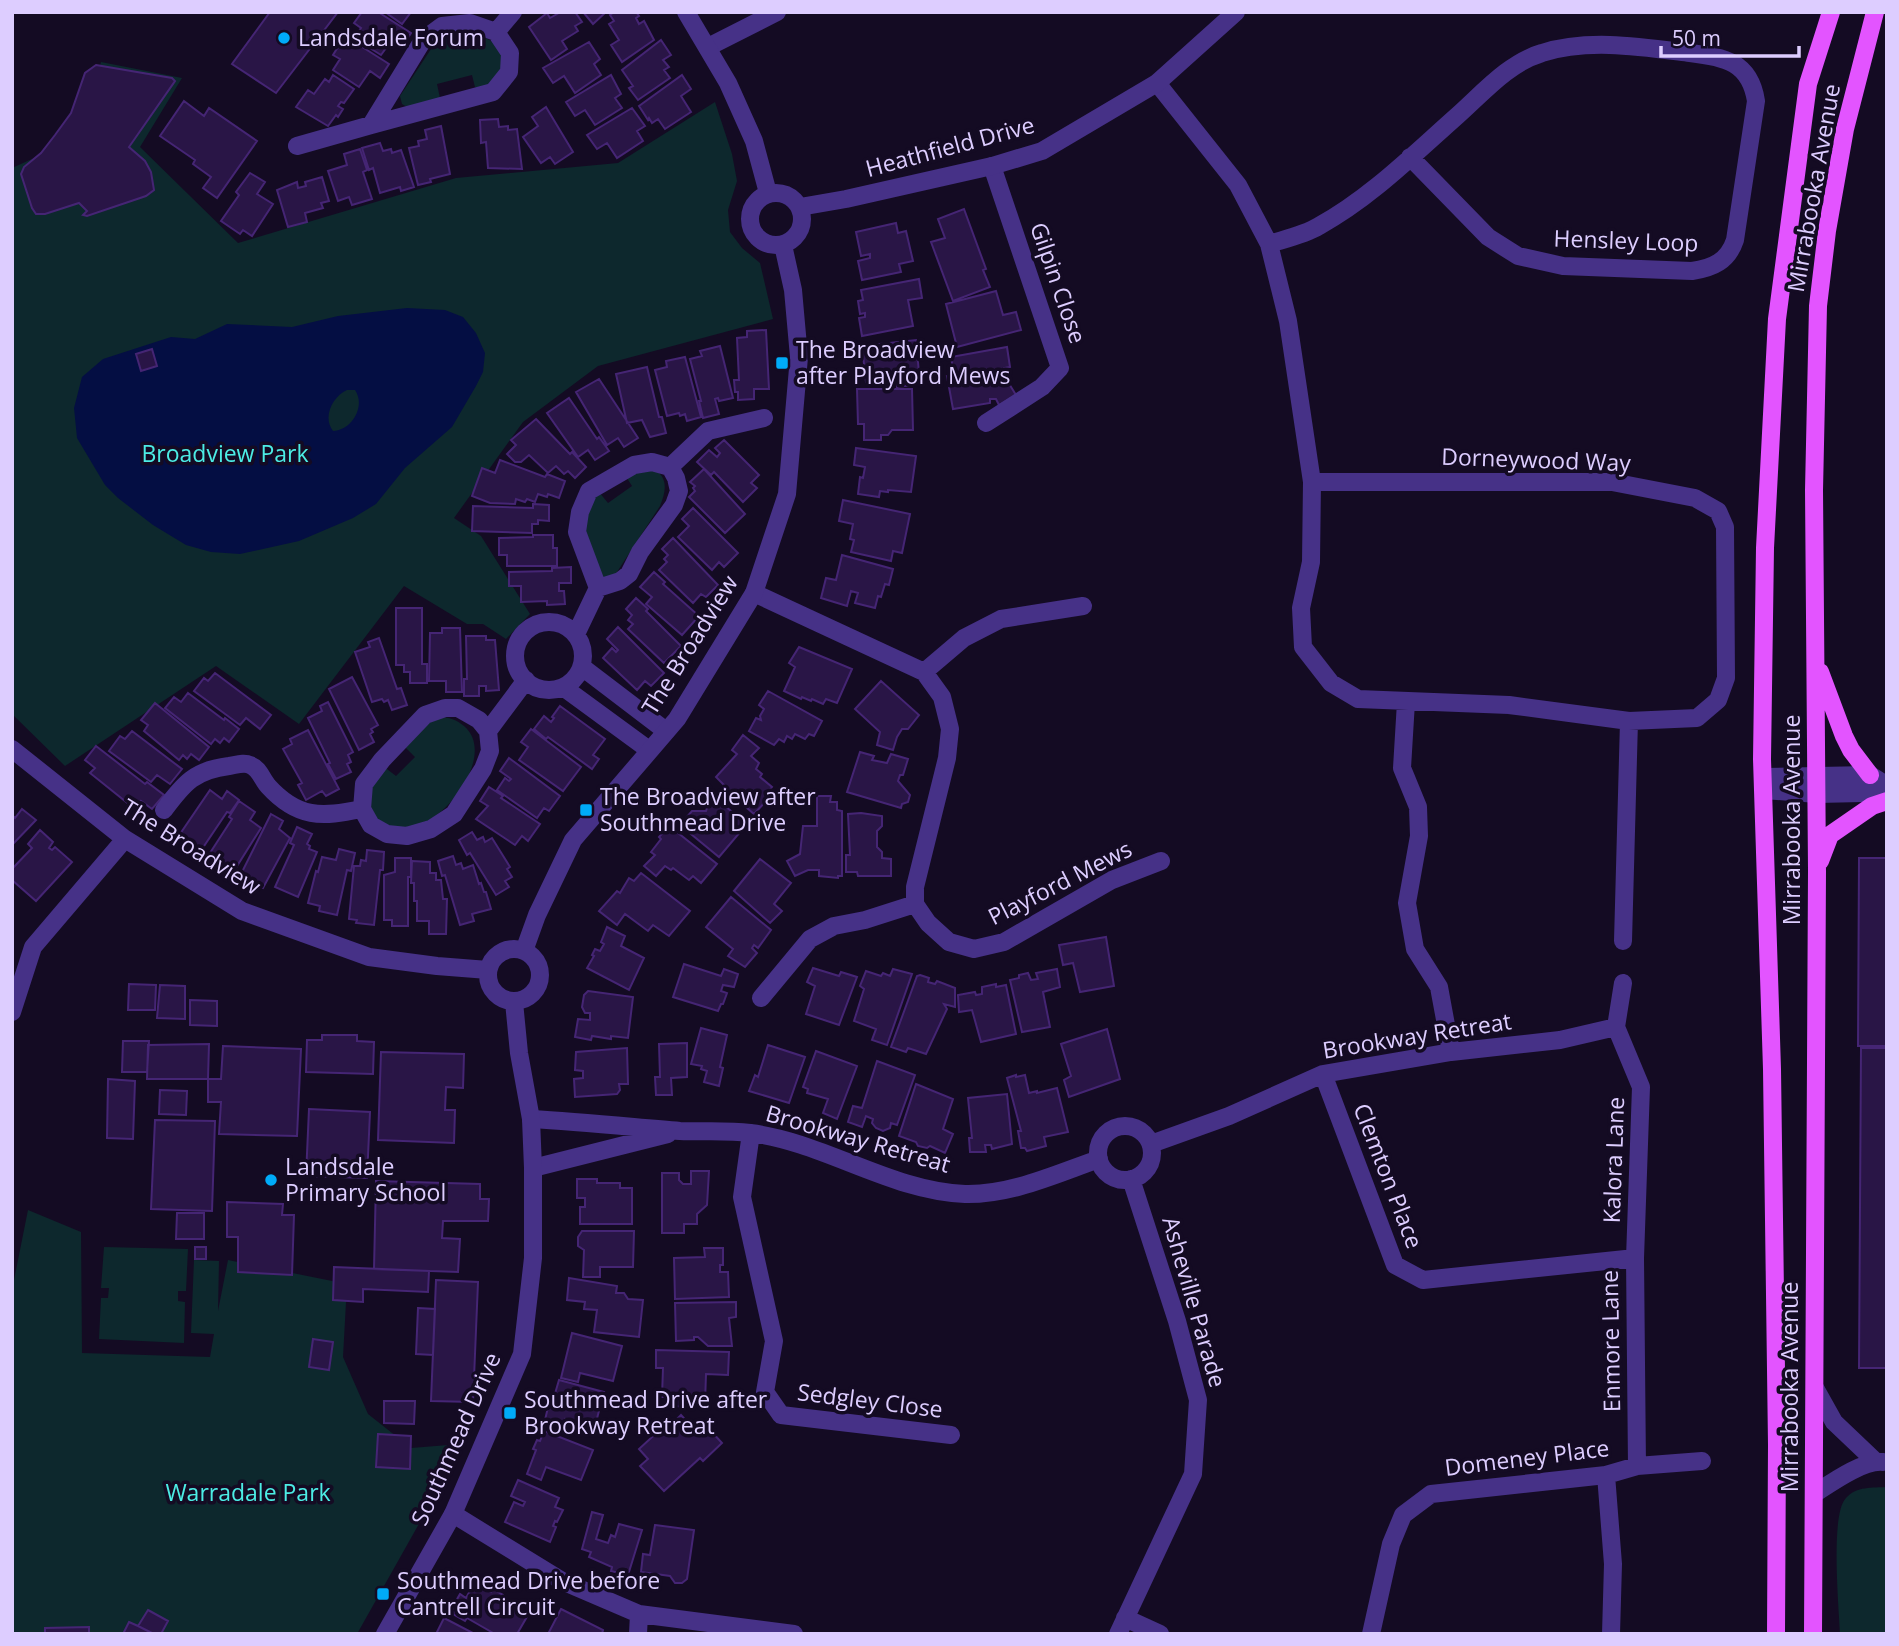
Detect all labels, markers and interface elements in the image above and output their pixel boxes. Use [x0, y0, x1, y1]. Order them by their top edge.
scale bar [1661, 14, 1799, 58]
place label: Landsdale Forum [298, 21, 484, 53]
text: 50 m [1672, 24, 1721, 52]
marker: Landsdale Forum [276, 30, 292, 46]
street label: Mirrabooka Avenue [1779, 81, 1847, 294]
street label: Heathfield Drive [862, 108, 1038, 184]
street label: Gilpin Close [1023, 218, 1095, 348]
street label: Hensley Loop [1553, 221, 1699, 259]
place label: The Broadview after Playford Mews [796, 333, 1010, 391]
marker: The Broadview after Playford Mews [774, 355, 790, 371]
park label: Broadview Park [141, 437, 309, 469]
street label: Dorneywood Way [1441, 440, 1632, 478]
street label: The Broadview [634, 569, 745, 720]
street label: Mirrabooka Avenue [1775, 715, 1807, 925]
place label: The Broadview after Southmead Drive [600, 780, 816, 838]
street label: The Broadview [116, 791, 267, 902]
marker: The Broadview after Southmead Drive [578, 802, 594, 818]
street label: Playford Mews [982, 832, 1137, 932]
street label: Brookway Retreat [1320, 1004, 1514, 1066]
street label: Brookway Retreat [762, 1096, 954, 1180]
street label: Kalora Lane [1595, 1096, 1631, 1224]
street label: Clemton Place [1347, 1098, 1431, 1253]
place label: Landsdale Primary School [285, 1150, 446, 1208]
marker: Landsdale Primary School [263, 1172, 279, 1188]
street label: Asheville Parade [1155, 1213, 1235, 1391]
street label: Enmore Lane [1593, 1270, 1627, 1412]
street label: Mirrabooka Avenue [1773, 1282, 1805, 1492]
street label: Southmead Drive [403, 1347, 508, 1530]
street label: Sedgley Close [796, 1375, 945, 1425]
place label: Southmead Drive after Brookway Retreat [524, 1383, 768, 1441]
marker: Southmead Drive after Brookway Retreat [502, 1405, 518, 1421]
street label: Domeney Place [1443, 1431, 1611, 1483]
park label: Warradale Park [165, 1476, 331, 1508]
place label: Southmead Drive before Cantrell Circuit [397, 1564, 660, 1622]
marker: Southmead Drive before Cantrell Circuit [375, 1586, 391, 1602]

